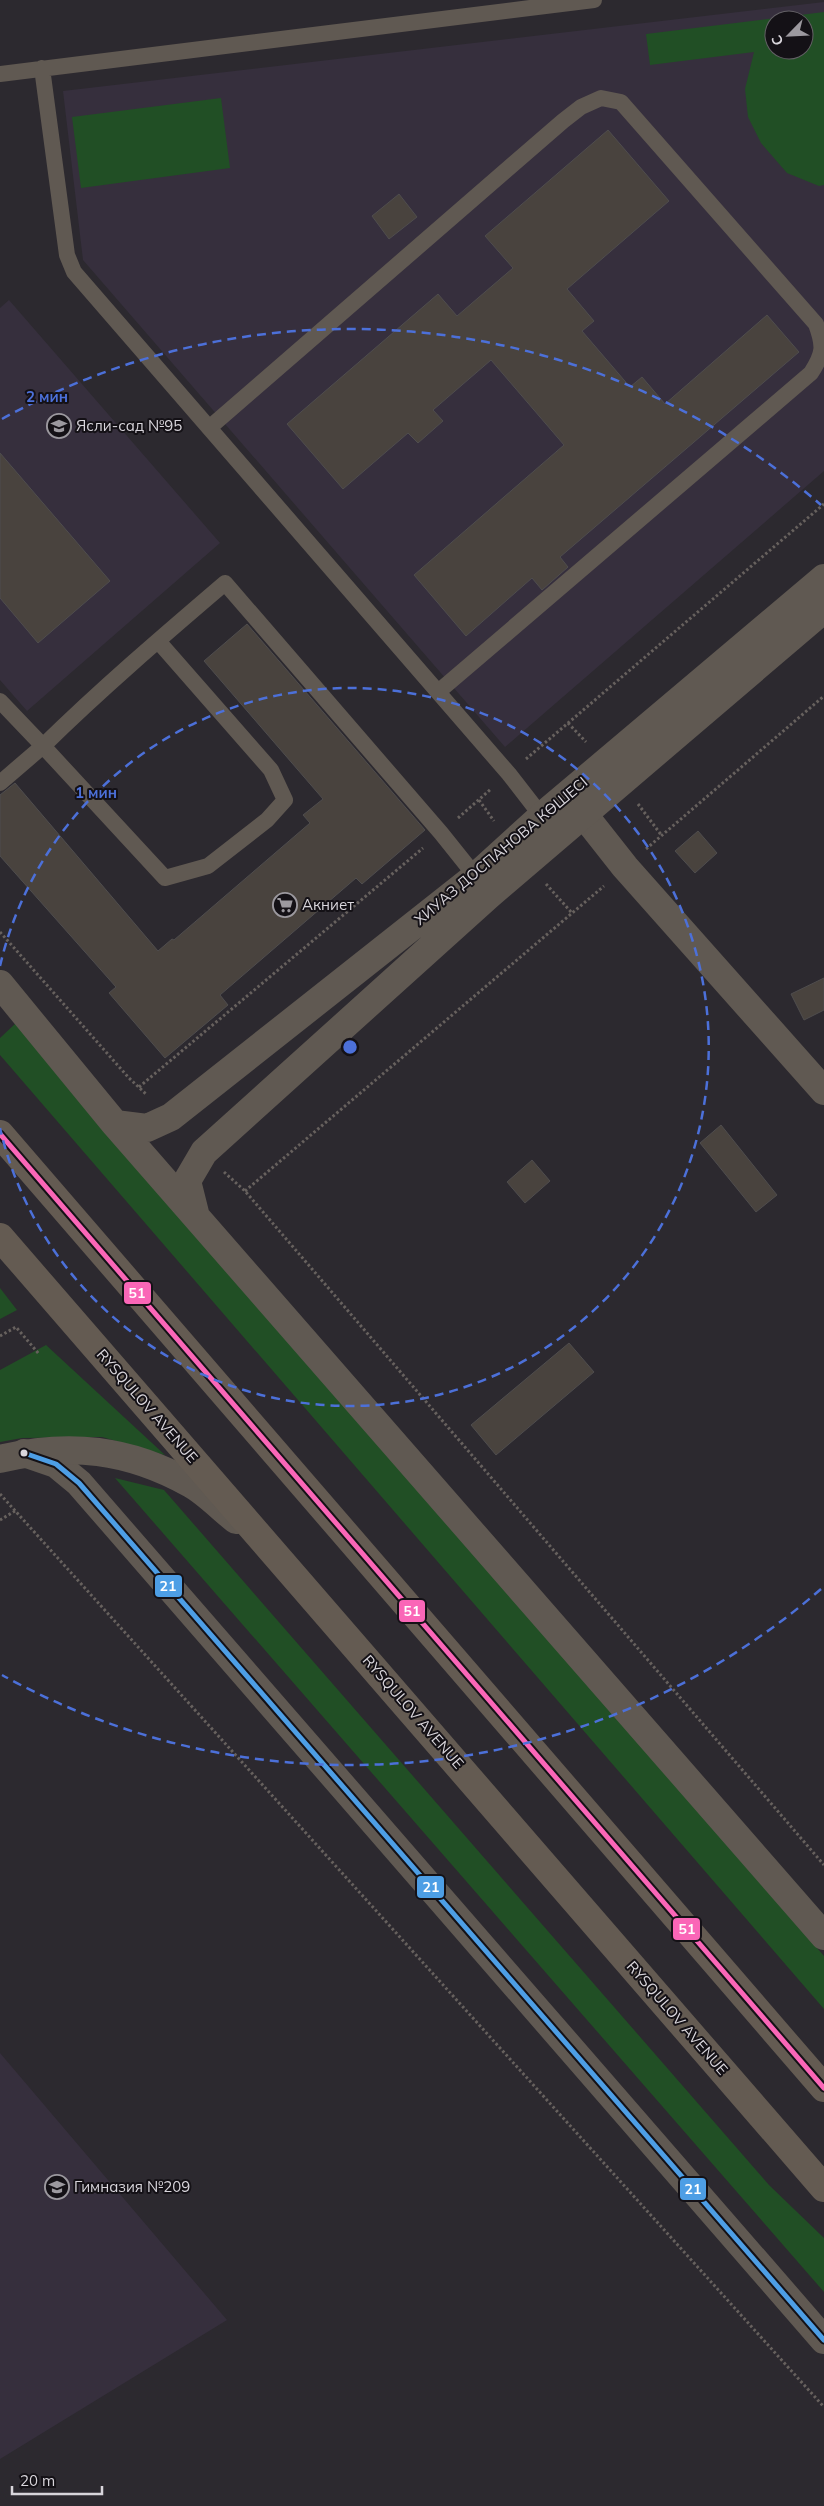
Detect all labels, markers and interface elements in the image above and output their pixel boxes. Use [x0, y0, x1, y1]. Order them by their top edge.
north arrow [764, 10, 814, 60]
text: С [767, 32, 787, 48]
text: 2 мин [26, 387, 68, 406]
school or university icon: Ясли-сад №95 [46, 413, 72, 439]
place label: Ясли-сад №95 [76, 416, 182, 435]
street label: ХИУАЗ ДОСПАНОВА КӨШЕСІ [410, 772, 591, 929]
text: 1 мин [75, 783, 117, 802]
supermarket icon: Акниет [272, 892, 298, 918]
place label: Акниет [302, 895, 354, 914]
centre of rings [341, 1038, 359, 1056]
line badge: 51 [123, 1281, 152, 1305]
text: 51 [129, 1284, 145, 1302]
street label: RYSQULOV AVENUE [93, 1345, 202, 1467]
unlabelled marker [19, 1448, 29, 1458]
line badge: 21 [154, 1574, 183, 1598]
text: 21 [160, 1577, 176, 1595]
line badge: 51 [398, 1599, 426, 1623]
text: 51 [404, 1602, 420, 1620]
street label: RYSQULOV AVENUE [359, 1651, 468, 1773]
line badge: 21 [416, 1875, 445, 1899]
text: 21 [423, 1878, 439, 1896]
line badge: 51 [672, 1917, 701, 1941]
text: 51 [679, 1920, 695, 1938]
street label: RYSQULOV AVENUE [623, 1957, 732, 2079]
school or university icon: Гимназия №209 [44, 2174, 70, 2200]
place label: Гимназия №209 [74, 2177, 190, 2196]
line badge: 21 [679, 2177, 707, 2201]
text: 21 [685, 2180, 701, 2198]
scale bar [12, 2464, 102, 2496]
text: 20 m [20, 2471, 55, 2490]

